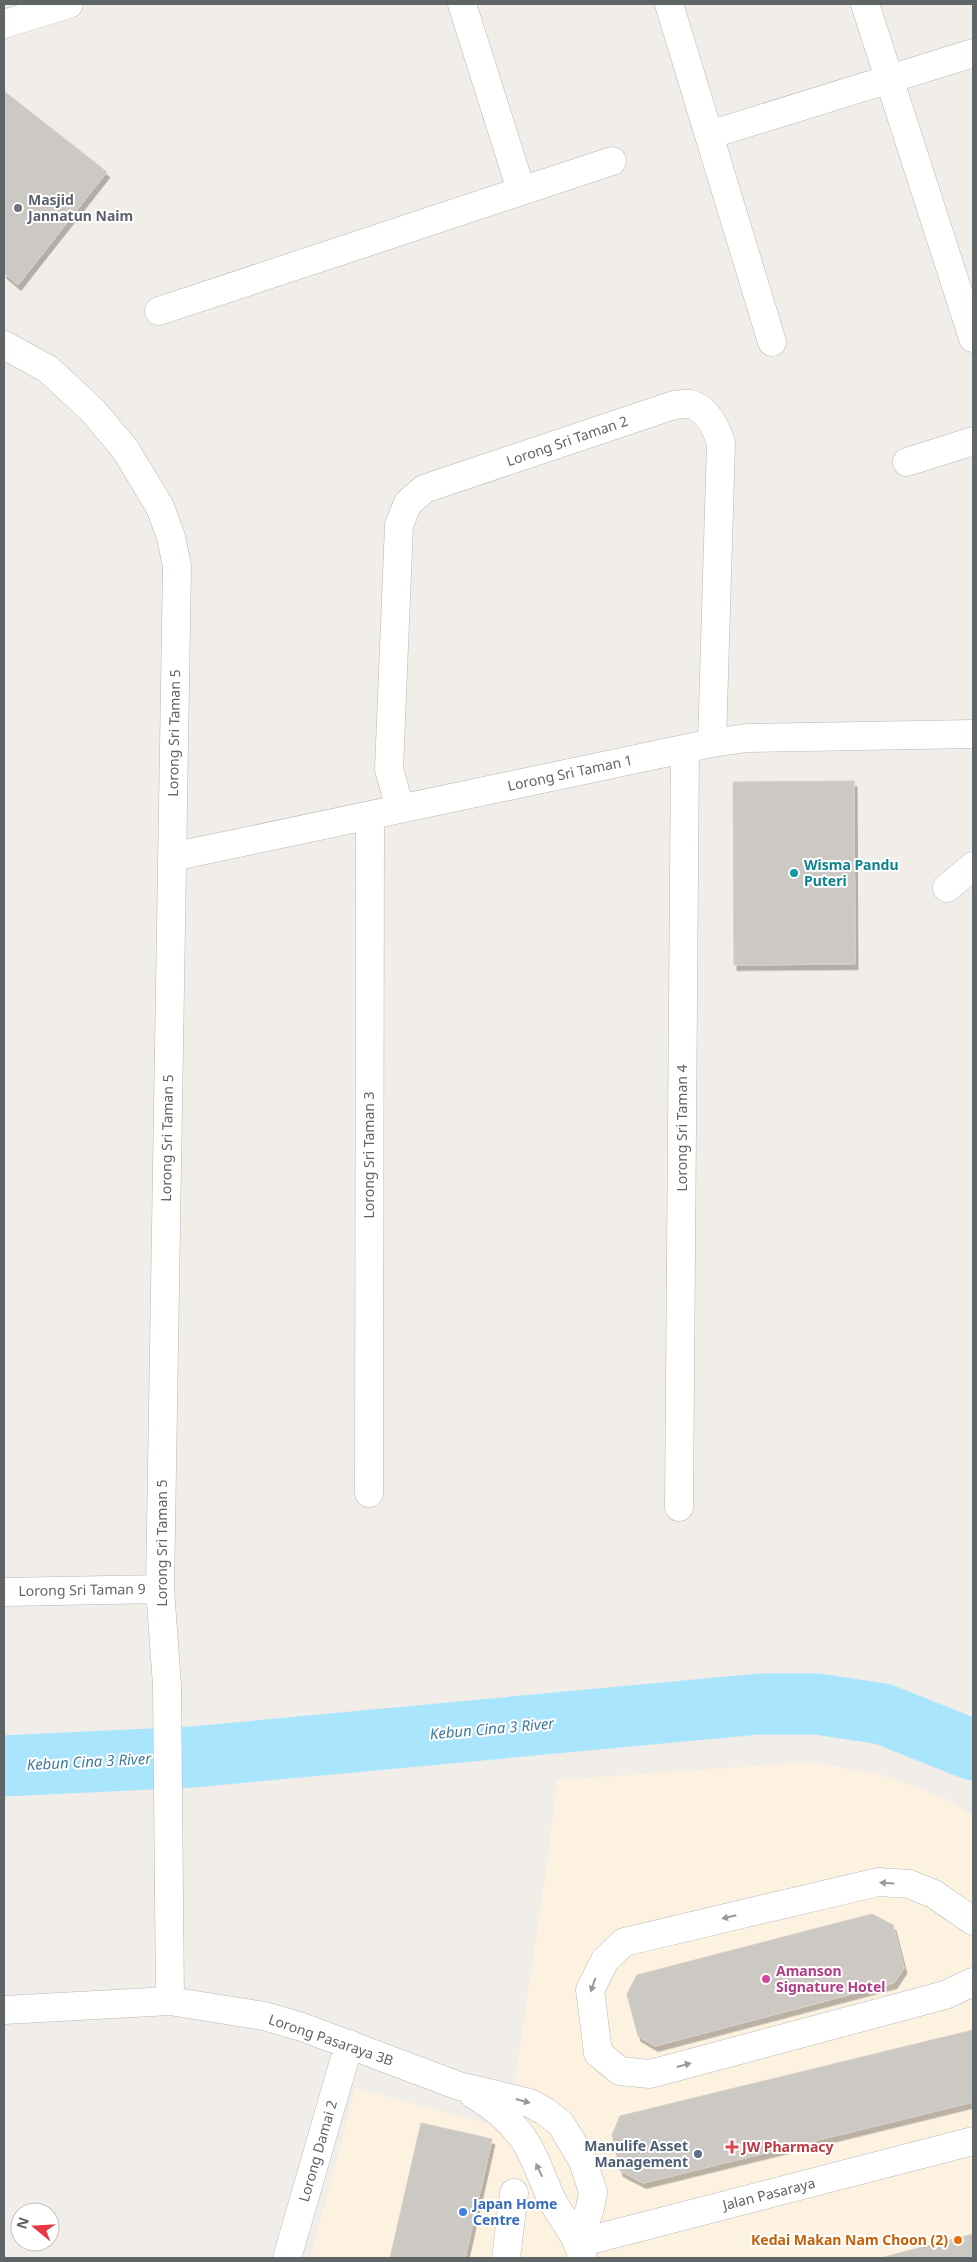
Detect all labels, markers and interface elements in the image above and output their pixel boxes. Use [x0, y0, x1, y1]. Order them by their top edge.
place label: Masjid Jannatun Naim [26, 190, 133, 225]
marker: Masjid Jannatun Naim [12, 202, 24, 214]
street label: Lorong Sri Taman 2 [504, 411, 630, 470]
street label: Lorong Sri Taman 5 [163, 669, 184, 797]
street label: Lorong Sri Taman 1 [506, 750, 634, 795]
place label: Wisma Pandu Puteri [804, 855, 899, 890]
marker: Wisma Pandu Puteri [788, 867, 800, 879]
street label: Lorong Sri Taman 4 [672, 1064, 691, 1192]
street label: Lorong Sri Taman 5 [156, 1074, 177, 1202]
street label: Lorong Sri Taman 3 [359, 1091, 378, 1219]
street label: Lorong Sri Taman 5 [152, 1479, 171, 1607]
street label: Lorong Sri Taman 9 [18, 1579, 146, 1600]
water label: Kebun Cina 3 River [429, 1713, 556, 1743]
water label: Kebun Cina 3 River [26, 1748, 153, 1774]
one-way arrow [879, 1878, 895, 1886]
one-way arrow [721, 1913, 736, 1921]
place label: Amanson Signature Hotel [776, 1961, 885, 1996]
marker: Amanson Signature Hotel [760, 1973, 772, 1985]
one-way arrow [589, 1978, 597, 1993]
street label: Lorong Pasaraya 3B [266, 2009, 396, 2070]
one-way arrow [676, 2060, 691, 2068]
street label: Lorong Damai 2 [294, 2098, 341, 2204]
one-way arrow [515, 2098, 530, 2106]
place label: Manulife Asset Management [584, 2136, 688, 2171]
place label: JW Pharmacy [740, 2137, 834, 2156]
marker: JW Pharmacy [726, 2141, 738, 2153]
marker: Manulife Asset Management [692, 2148, 704, 2160]
one-way arrow [534, 2163, 542, 2177]
street label: Jalan Pasaraya [719, 2173, 817, 2215]
place label: Japan Home Centre [471, 2194, 557, 2229]
north arrow [10, 2202, 60, 2252]
marker: Japan Home Centre [457, 2206, 469, 2218]
text: N [11, 2214, 33, 2231]
place label: Kedai Makan Nam Choon (2) [751, 2230, 948, 2249]
marker: Kedai Makan Nam Choon (2) [952, 2234, 964, 2246]

